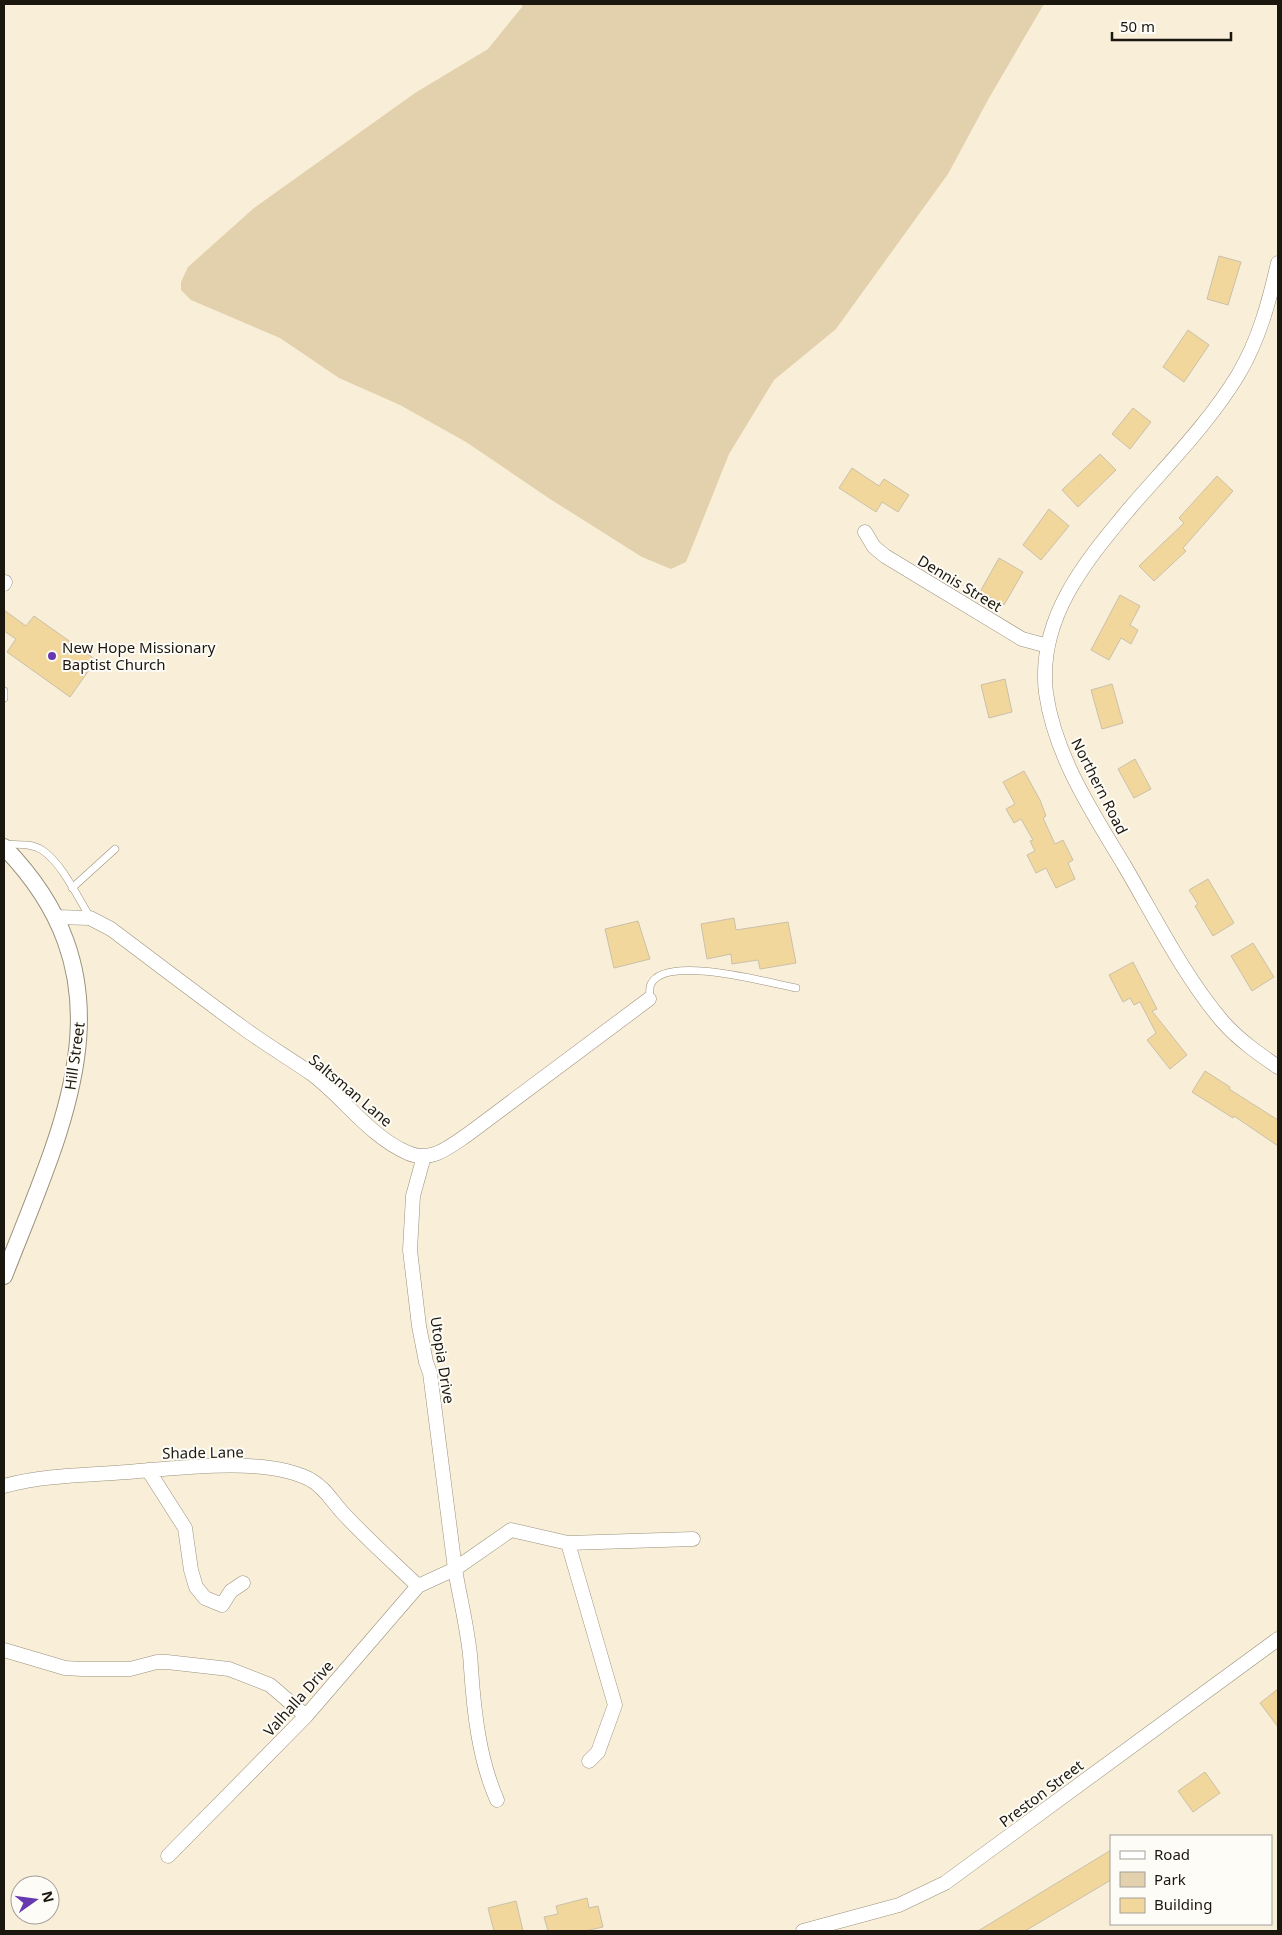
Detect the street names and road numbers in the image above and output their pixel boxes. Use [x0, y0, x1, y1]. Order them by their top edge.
street label: Dennis Street [914, 550, 1006, 616]
street label: Northern Road [1067, 735, 1133, 837]
street label: Hill Street [59, 1020, 89, 1091]
street label: Saltsman Lane [305, 1049, 397, 1131]
street label: Utopia Drive [426, 1315, 460, 1405]
street label: Shade Lane [162, 1441, 244, 1463]
street label: Valhalla Drive [259, 1656, 337, 1740]
street label: Preston Street [995, 1755, 1087, 1831]

